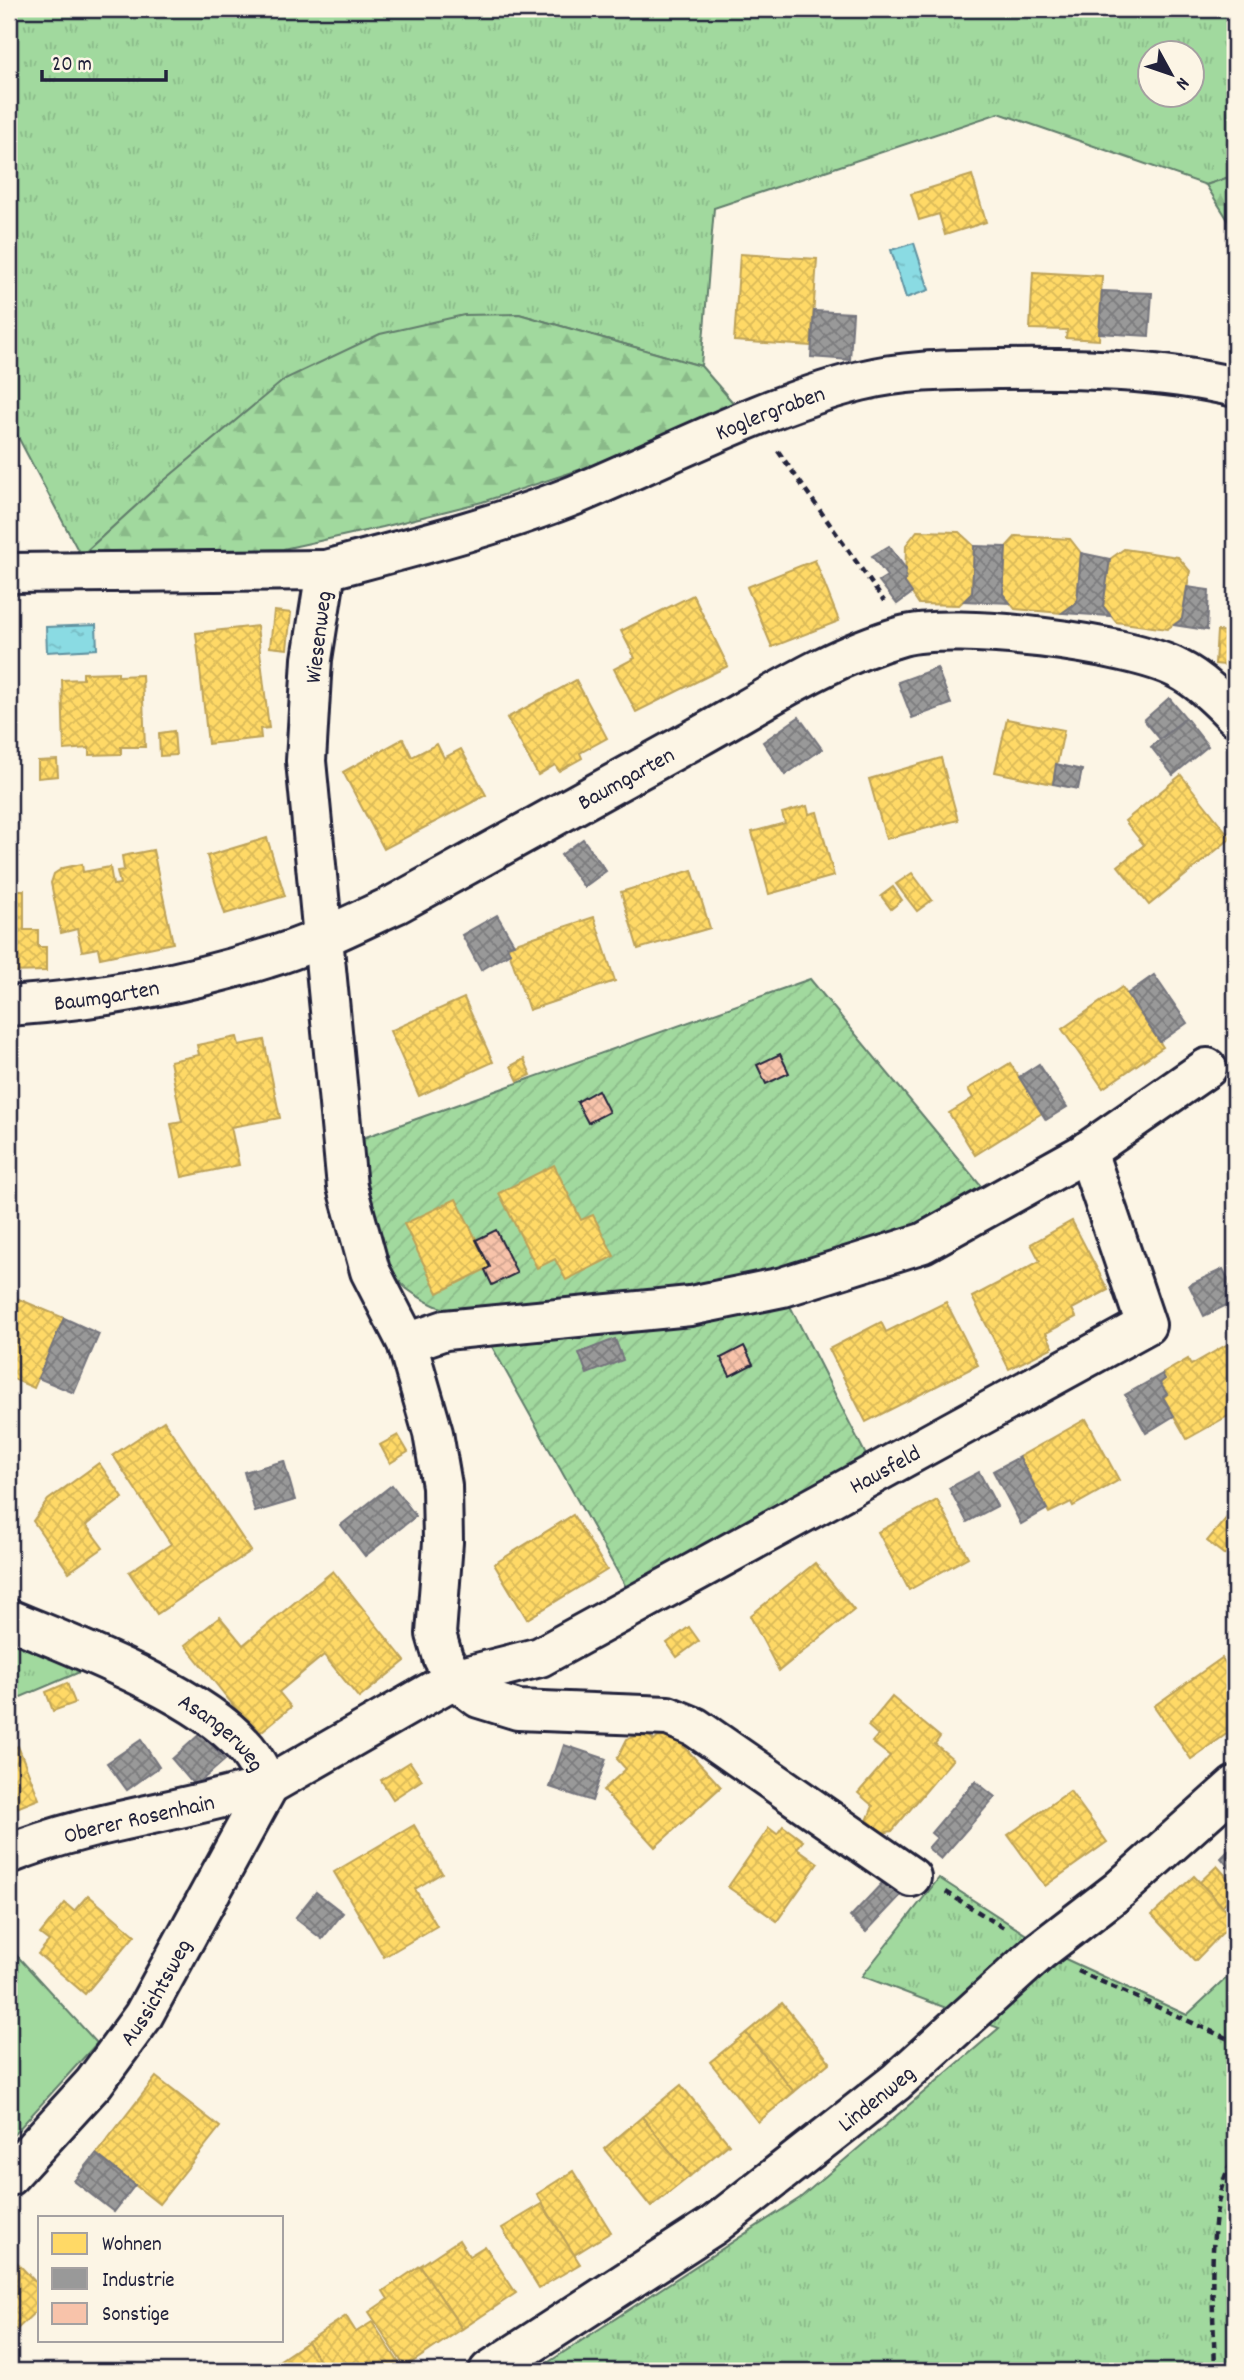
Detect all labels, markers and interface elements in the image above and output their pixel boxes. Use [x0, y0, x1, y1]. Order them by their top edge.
scale bar [42, 38, 166, 82]
north arrow [1136, 38, 1206, 108]
text: 20 m [52, 51, 92, 81]
text: N [1168, 70, 1195, 95]
street label: Koglergraben [711, 379, 830, 451]
street label: Wiesenweg [298, 589, 343, 686]
street label: Baumgarten [573, 740, 682, 821]
street label: Baumgarten [52, 973, 162, 1022]
street label: Hausfeld [844, 1439, 928, 1504]
street label: Asangerweg [171, 1687, 271, 1779]
street label: Oberer Rosenhain [60, 1788, 218, 1854]
street label: Aussichtsweg [113, 1934, 202, 2054]
street label: Lindenweg [832, 2059, 924, 2142]
legend [38, 2216, 284, 2342]
text: Wohnen [102, 2231, 162, 2261]
text: Industrie [102, 2267, 175, 2297]
text: Sonstige [102, 2301, 169, 2331]

